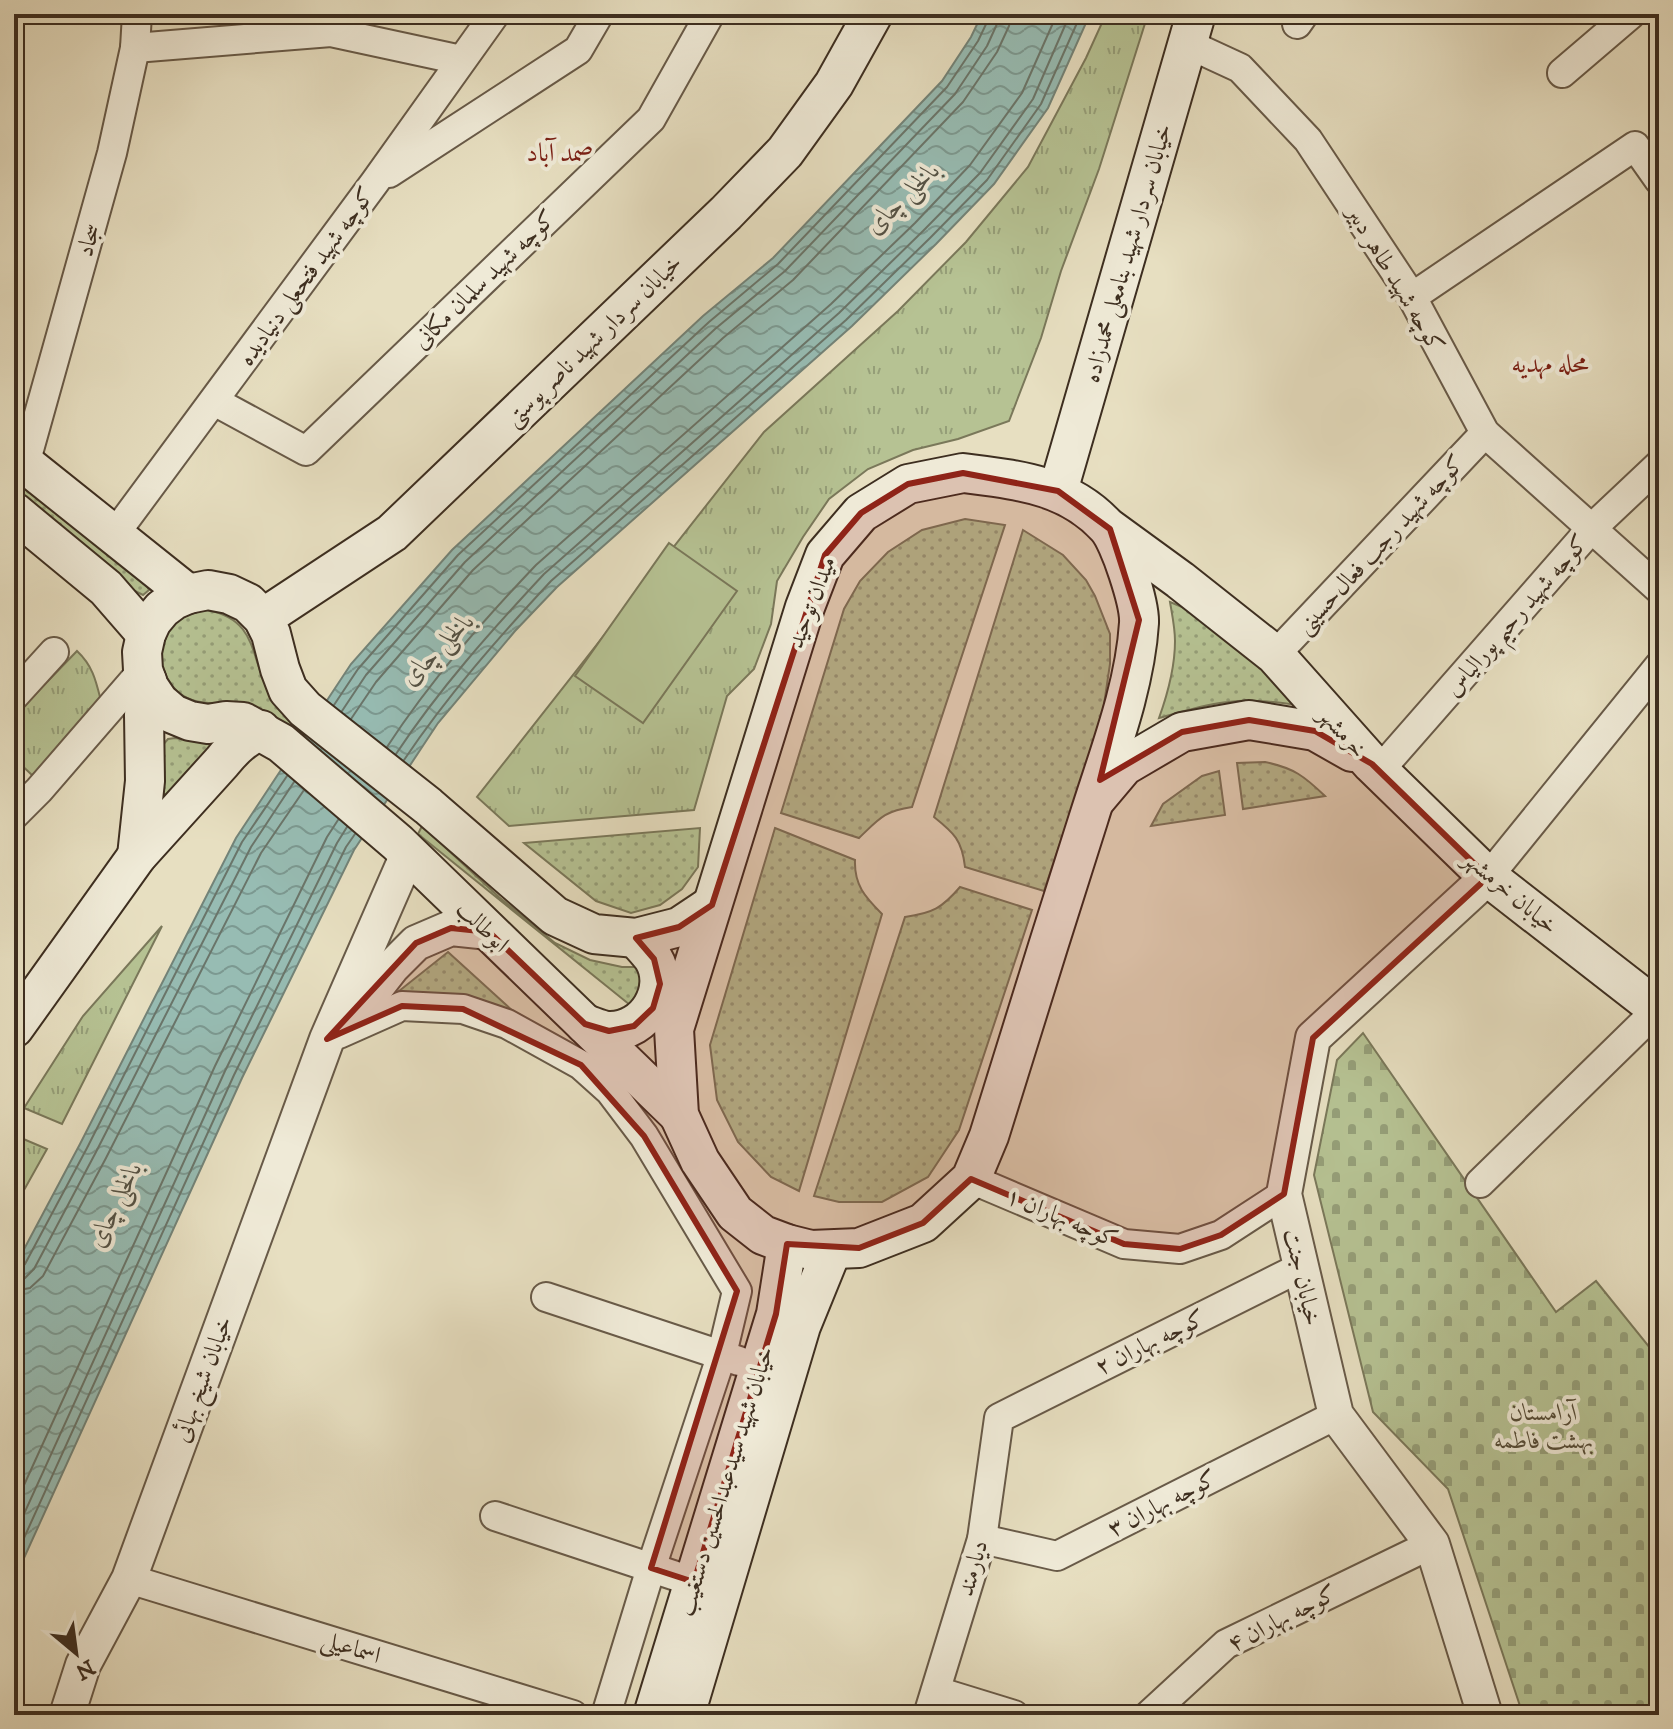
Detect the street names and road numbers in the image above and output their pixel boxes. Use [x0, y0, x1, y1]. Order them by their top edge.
street label: خیابان سردار شهید بنامعلی محمدزاده [1077, 120, 1180, 386]
street label: کوچه شهید فتحعلی دنیادیده [232, 181, 383, 373]
street label: کوچه شهید طاهر دبیر [1337, 198, 1451, 359]
street label: کوچه شهید سلمان مکانی [407, 204, 563, 356]
street label: سجاد [70, 220, 108, 260]
street label: خیابان سردار شهید ناصر پوستی [499, 248, 689, 434]
street label: کوچه شهید رجب فعال‌حسینی [1290, 449, 1472, 641]
street label: کوچه شهید رحیم پورالیاس [1438, 528, 1601, 708]
street label: میدان توحید [781, 552, 843, 653]
street label: خرمشهر [1309, 699, 1373, 765]
street label: خیابان خرمشهر [1454, 842, 1564, 941]
street label: ابوطالب [449, 894, 515, 959]
street label: کوچه بهاران ۱ [1001, 1181, 1122, 1256]
street label: خیابان جنت [1276, 1226, 1328, 1329]
street label: کوچه بهاران ۲ [1090, 1303, 1211, 1383]
street label: خیابان شیخ بهائی [166, 1312, 244, 1448]
street label: خیابان شهید سیدعبدالحسین دستغیب [671, 1343, 781, 1620]
street label: کوچه بهاران ۳ [1103, 1464, 1223, 1545]
street label: دیارمند [951, 1537, 995, 1600]
street label: کوچه بهاران ۴ [1223, 1579, 1343, 1660]
street label: اسماعیلی [317, 1625, 384, 1672]

